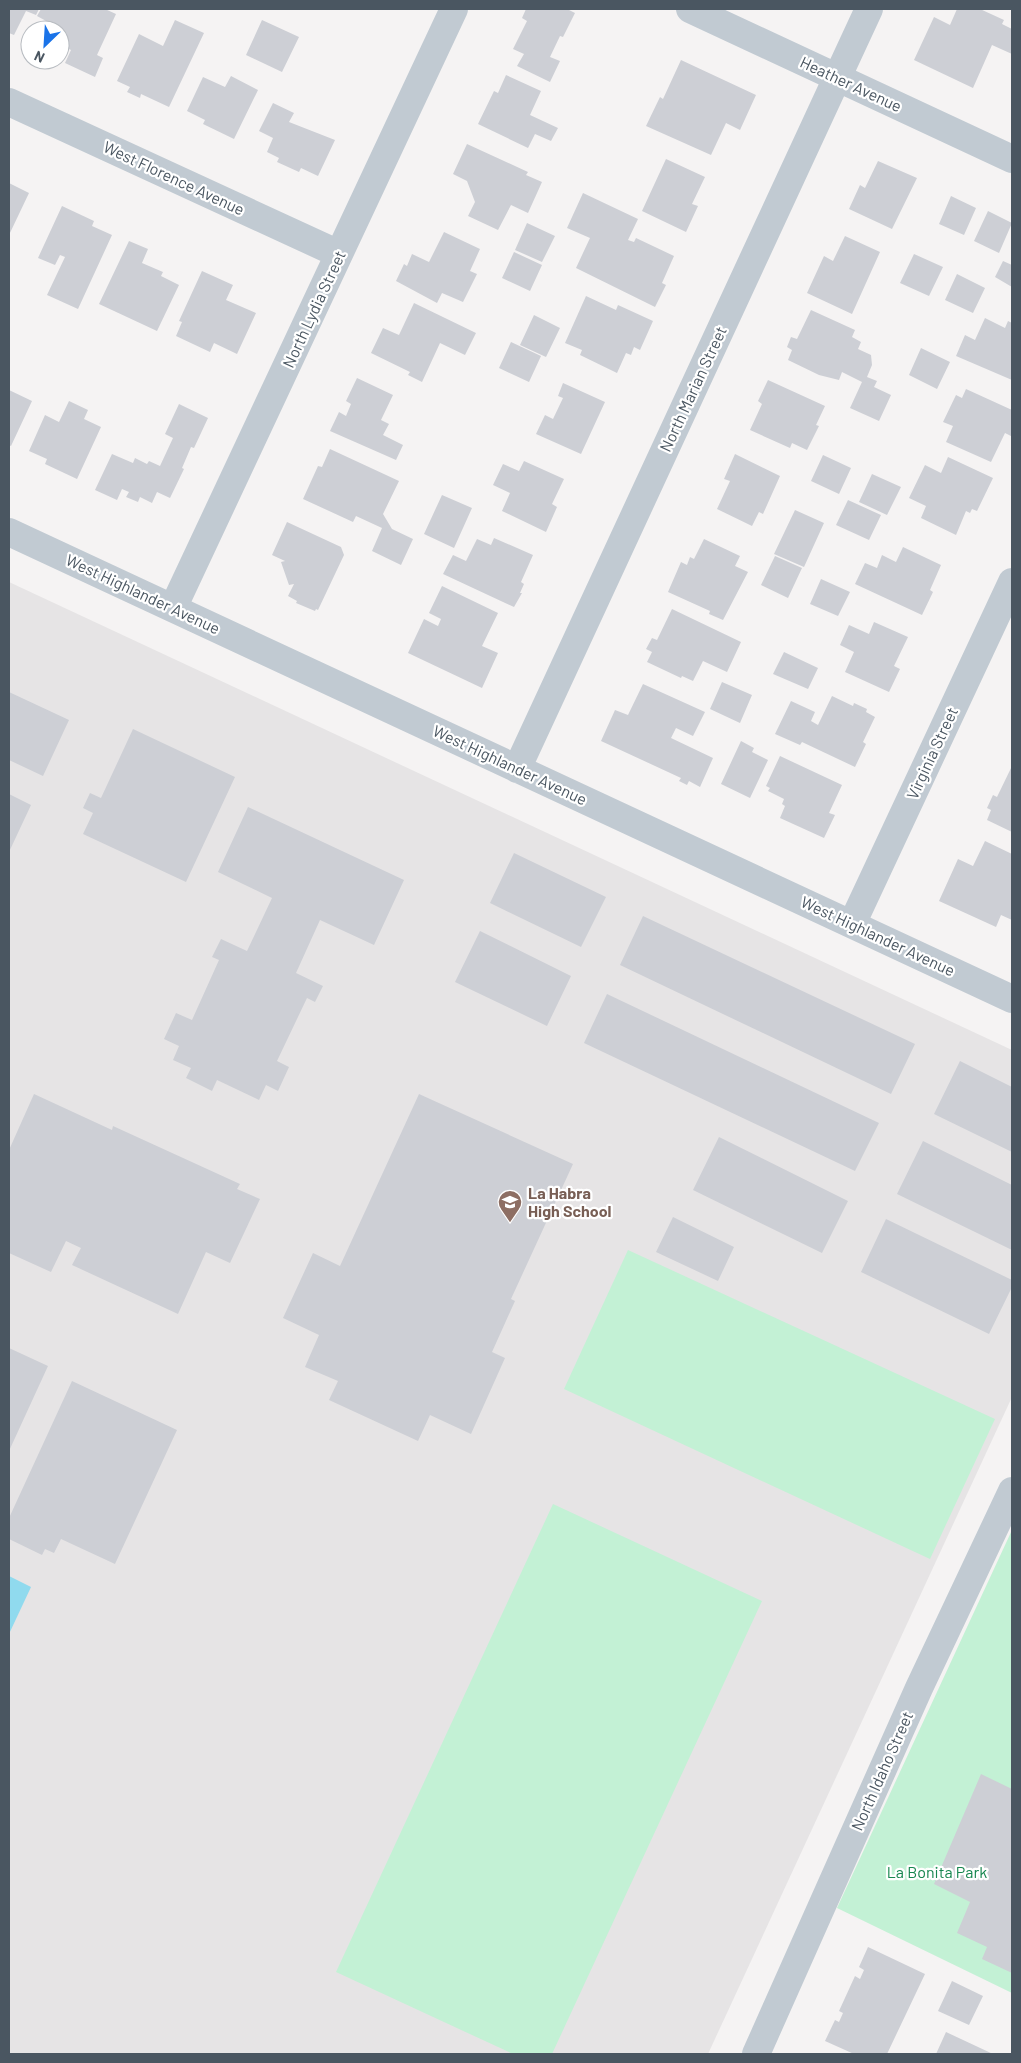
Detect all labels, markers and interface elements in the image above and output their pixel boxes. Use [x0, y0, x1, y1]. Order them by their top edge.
north arrow [20, 20, 70, 70]
text: N [31, 48, 47, 67]
street label: Heather Avenue [797, 52, 905, 115]
street label: West Florence Avenue [101, 137, 248, 219]
street label: North Lydia Street [278, 247, 349, 370]
street label: North Marian Street [655, 323, 730, 455]
street label: West Highlander Avenue [63, 550, 223, 638]
street label: Virginia Street [902, 704, 961, 802]
street label: West Highlander Avenue [430, 721, 590, 809]
street label: West Highlander Avenue [798, 892, 958, 980]
place label: La Habra High School [528, 1183, 612, 1220]
school or university icon: La Habra High School [497, 1189, 523, 1223]
street label: North Idaho Street [847, 1708, 916, 1833]
park label: La Bonita Park [887, 1862, 987, 1881]

